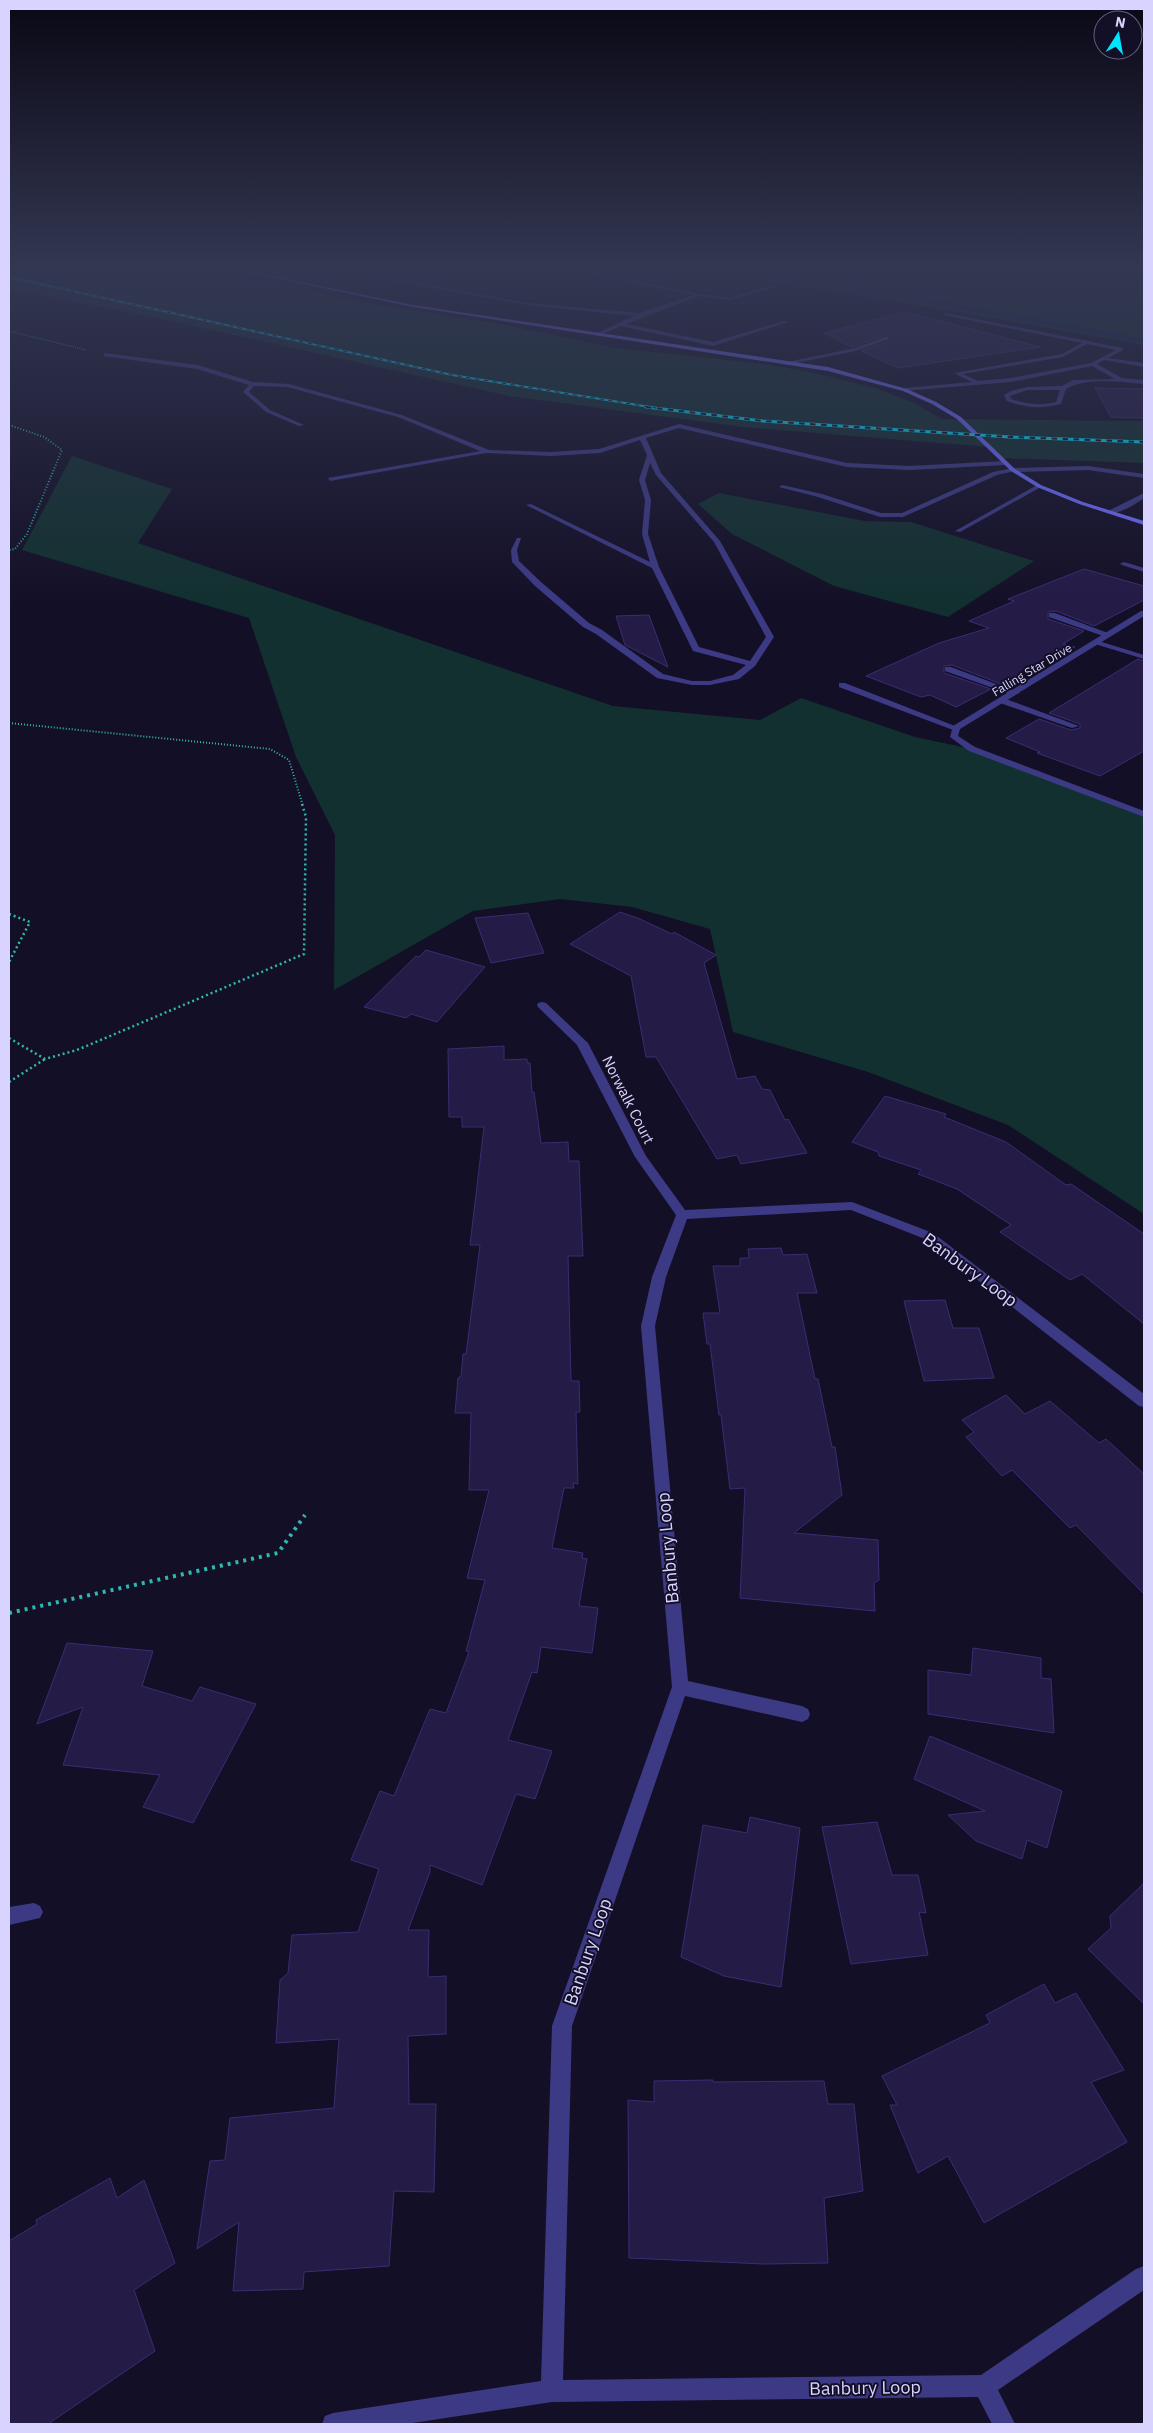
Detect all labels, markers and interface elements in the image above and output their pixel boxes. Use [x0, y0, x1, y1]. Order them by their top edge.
north arrow [1093, 10, 1143, 60]
text: N [1114, 12, 1127, 32]
street label: Falling Star Drive [989, 640, 1075, 699]
street label: Norwalk Court [598, 1052, 659, 1147]
street label: Banbury Loop [918, 1227, 1022, 1312]
street label: Banbury Loop [651, 1491, 684, 1605]
street label: Banbury Loop [558, 1895, 617, 2008]
street label: Banbury Loop [809, 2375, 921, 2400]

